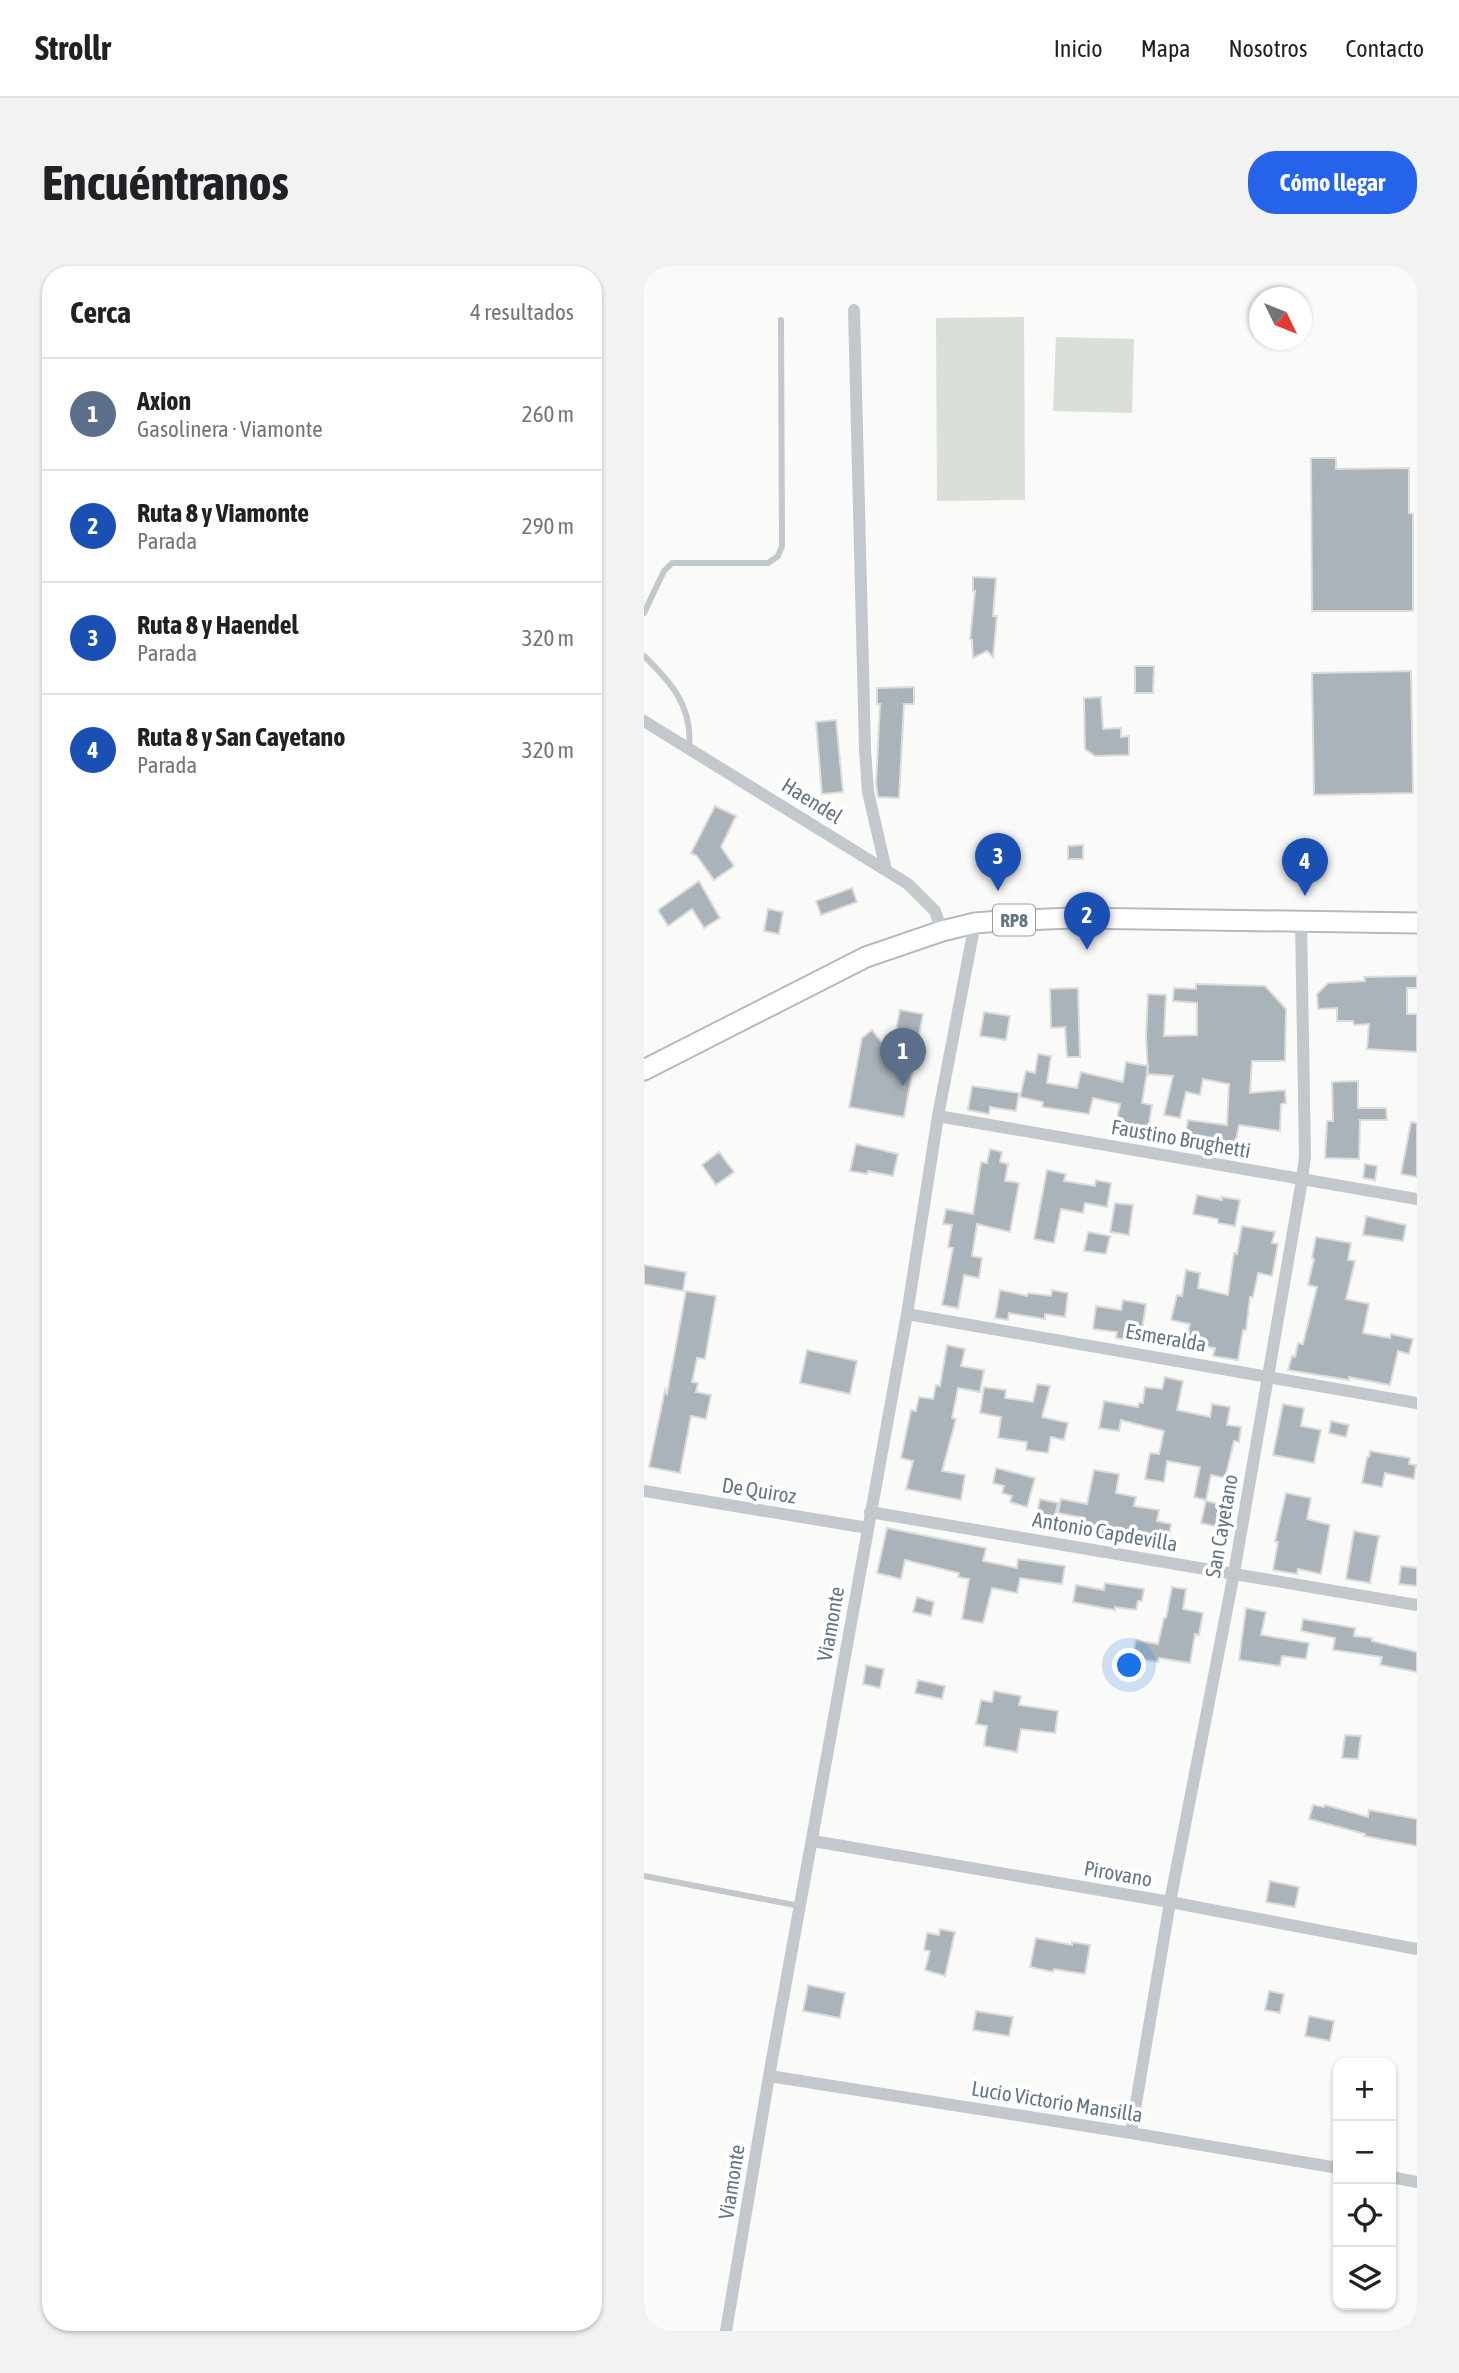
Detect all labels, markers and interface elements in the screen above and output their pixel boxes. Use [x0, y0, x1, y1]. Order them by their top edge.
text: Strollr [35, 29, 111, 67]
text: Inicio [1054, 35, 1103, 62]
text: Mapa [1141, 35, 1190, 62]
text: Nosotros [1228, 35, 1307, 62]
text: Contacto [1345, 35, 1424, 62]
button: Cómo llegar [1248, 151, 1417, 214]
text: Encuéntranos [42, 154, 289, 210]
north arrow [1249, 287, 1312, 350]
text: Cerca [70, 295, 131, 329]
text: 4 resultados [470, 299, 574, 325]
text: Axion [137, 386, 191, 416]
text: 1 [88, 401, 98, 427]
text: 260 m [522, 401, 574, 427]
text: Gasolinera · Viamonte [137, 416, 323, 442]
text: Ruta 8 y Viamonte [137, 498, 309, 528]
text: 2 [88, 513, 98, 539]
text: 290 m [522, 513, 574, 539]
text: Parada [137, 528, 197, 554]
text: Ruta 8 y Haendel [137, 610, 298, 640]
text: 3 [88, 625, 98, 651]
text: 320 m [522, 625, 574, 651]
text: Parada [137, 640, 197, 666]
text: Ruta 8 y San Cayetano [137, 722, 345, 752]
text: 4 [88, 737, 98, 763]
text: 320 m [522, 737, 574, 763]
text: Parada [137, 752, 197, 778]
street label: Haendel [778, 772, 848, 828]
pin: 3 [975, 833, 1021, 891]
pin: 4 [1282, 838, 1328, 896]
pin: 2 [1064, 892, 1110, 950]
road number: RP8 [993, 904, 1035, 936]
pin: 1 [880, 1028, 926, 1086]
street label: Faustino Brughetti [1110, 1114, 1253, 1162]
street label: Esmeralda [1124, 1318, 1208, 1356]
street label: De Quiroz [720, 1472, 798, 1508]
street label: San Cayetano [1200, 1472, 1242, 1579]
street label: Antonio Capdevilla [1031, 1506, 1180, 1556]
street label: Viamonte [812, 1585, 848, 1663]
your location [1112, 1648, 1146, 1682]
street label: Pirovano [1082, 1855, 1154, 1891]
map controls [1333, 2058, 1396, 2310]
button: + [1333, 2058, 1396, 2121]
street label: Lucio Victorio Mansilla [970, 2076, 1145, 2126]
button: − [1333, 2121, 1396, 2184]
street label: Viamonte [713, 2143, 749, 2221]
button: locate [1333, 2184, 1396, 2247]
button: layers [1333, 2247, 1396, 2310]

